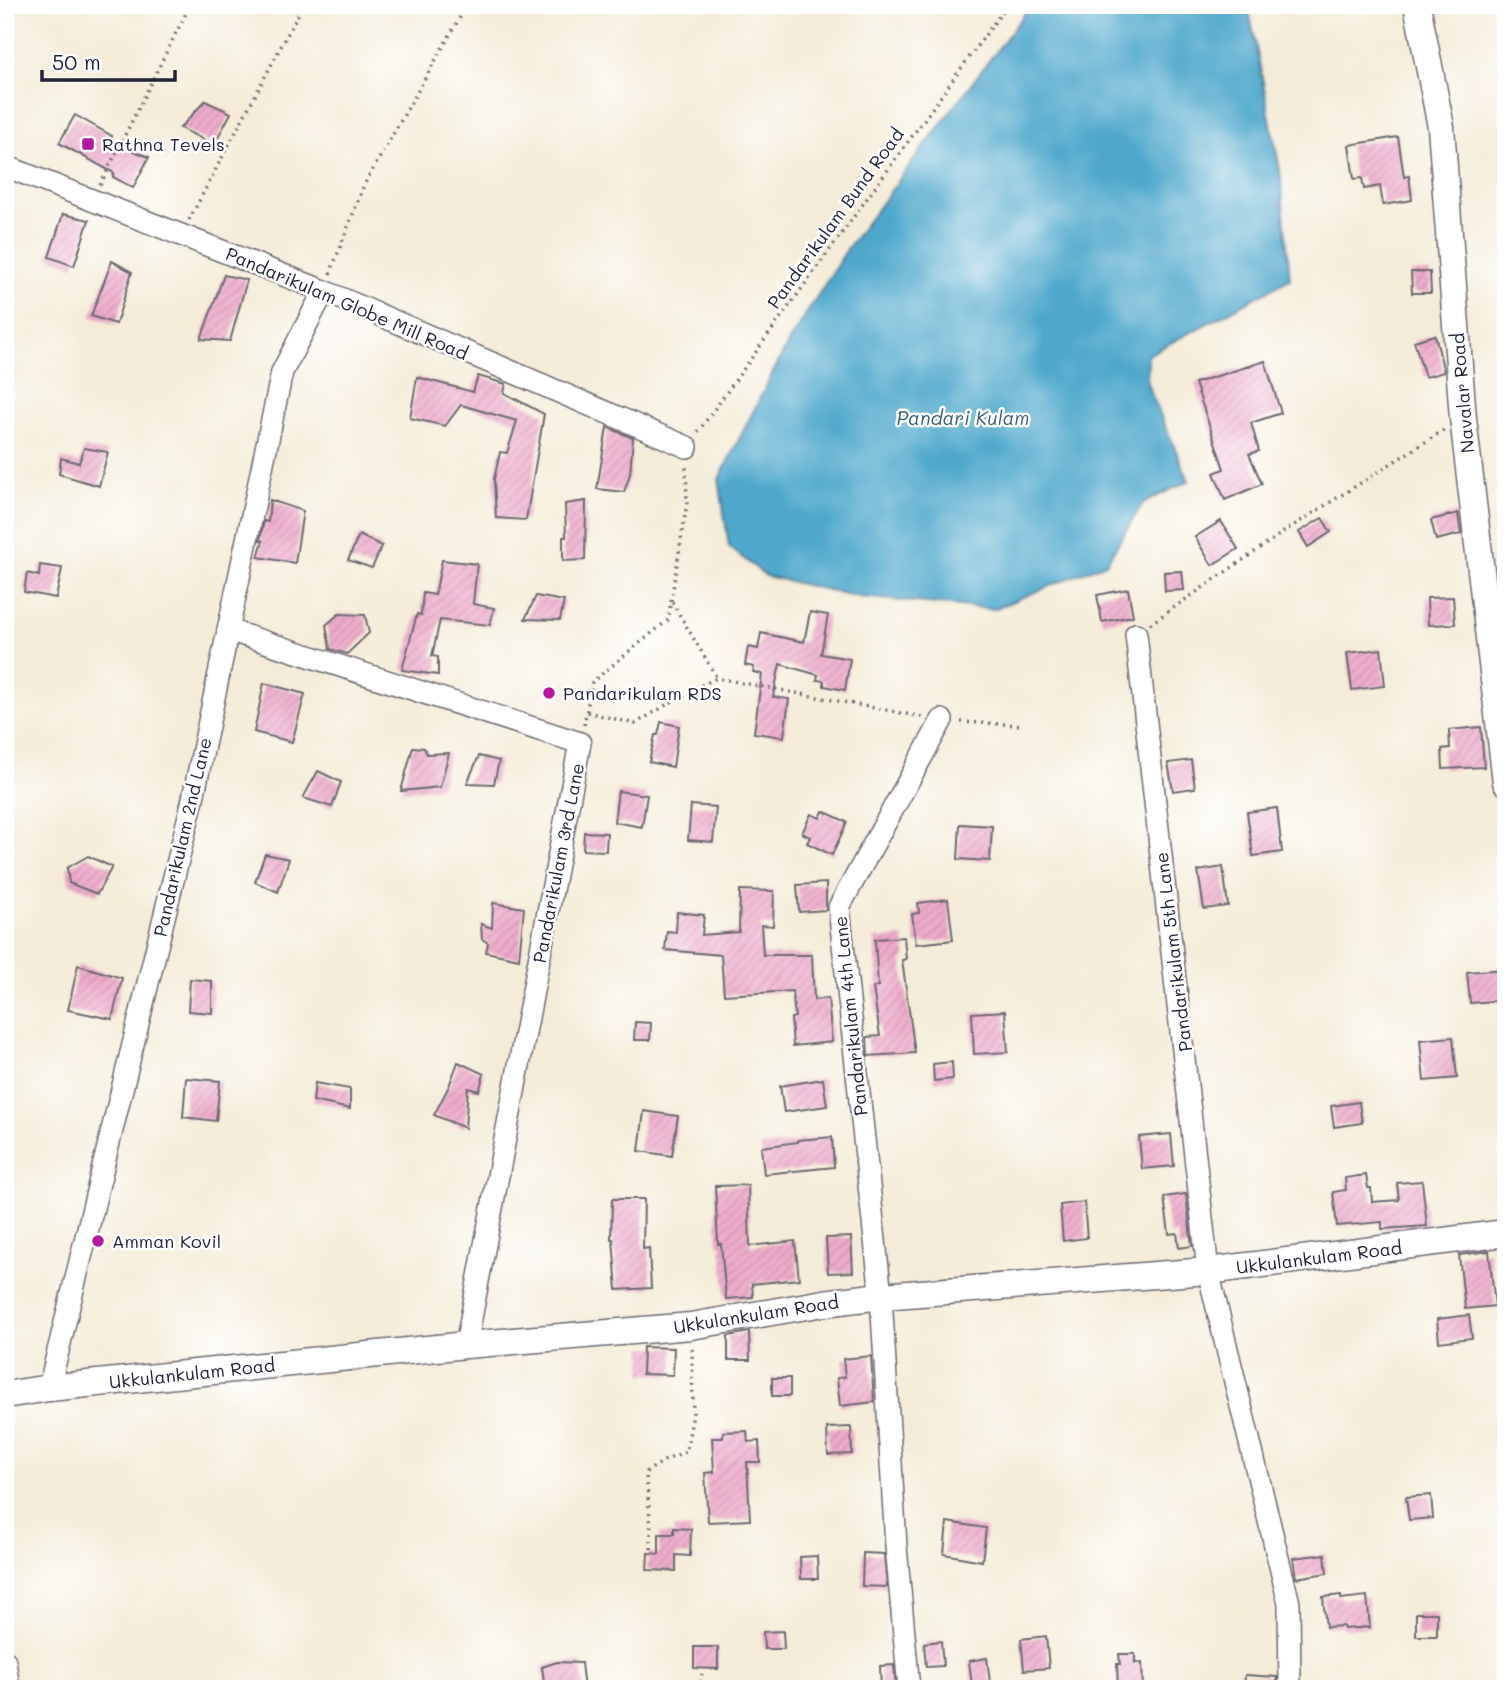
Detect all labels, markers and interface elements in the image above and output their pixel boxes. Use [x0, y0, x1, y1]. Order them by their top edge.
scale bar [42, 38, 175, 82]
text: 50 m [52, 48, 101, 75]
street label: Pandarikulam Bund Road [761, 123, 909, 313]
place label: Rathna Tevels [102, 132, 225, 156]
marker: Rathna Tevels [80, 136, 96, 152]
street label: Pandarikulam Globe Mill Road [222, 241, 472, 365]
street label: Navalar Road [1445, 332, 1479, 454]
water label: Pandari Kulam [897, 405, 1029, 430]
place label: Pandarikulam RDS [563, 681, 722, 705]
marker: Pandarikulam RDS [541, 685, 557, 701]
street label: Pandarikulam 2nd Lane [147, 735, 217, 939]
street label: Pandarikulam 3rd Lane [527, 761, 589, 965]
street label: Pandarikulam 5th Lane [1149, 851, 1197, 1053]
street label: Pandarikulam 4th Lane [828, 915, 872, 1117]
place label: Amman Kovil [112, 1229, 221, 1253]
marker: Amman Kovil [90, 1233, 106, 1249]
street label: Ukkulankulam Road [1235, 1235, 1403, 1279]
street label: Ukkulankulam Road [672, 1289, 840, 1339]
street label: Ukkulankulam Road [108, 1352, 276, 1394]

